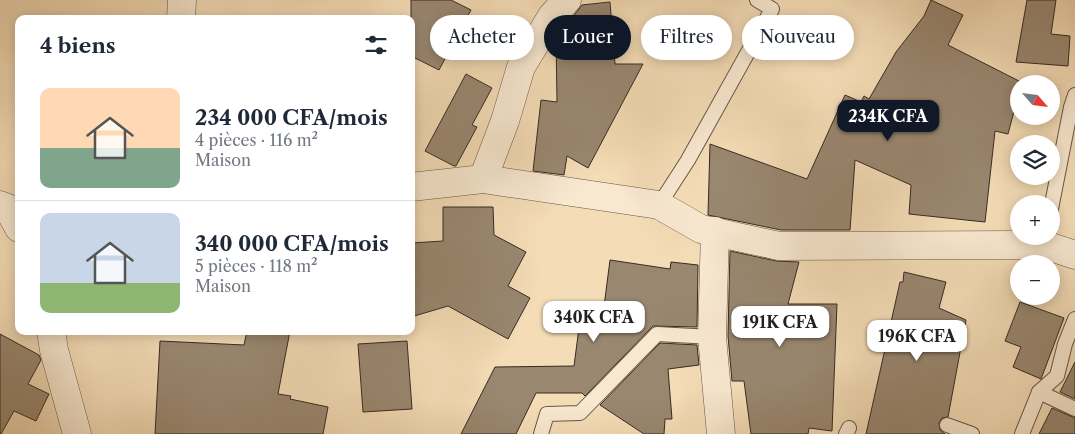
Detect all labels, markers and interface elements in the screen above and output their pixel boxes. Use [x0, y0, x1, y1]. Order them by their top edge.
chip: Acheter [430, 15, 534, 60]
chip: Louer [544, 15, 631, 60]
chip: Filtres [641, 15, 732, 60]
chip: Nouveau [742, 15, 854, 60]
icon: filters [362, 31, 390, 59]
text: 4 biens [40, 33, 116, 58]
north arrow [1010, 75, 1060, 125]
map controls [1010, 75, 1060, 305]
pin: 234K CFA [836, 100, 940, 142]
text: 234 000 CFA/mois [195, 105, 388, 130]
text: 234K CFA [848, 106, 928, 126]
icon: home [80, 108, 140, 168]
text: 4 pièces · 116 m² [195, 130, 318, 150]
button: layers [1010, 135, 1060, 185]
text: Maison [195, 150, 251, 170]
button: + [1010, 195, 1060, 245]
text: 340 000 CFA/mois [195, 231, 389, 256]
icon: home [80, 233, 140, 293]
button: − [1010, 255, 1060, 305]
text: 5 pièces · 118 m² [195, 256, 318, 276]
text: Maison [195, 276, 251, 296]
pin: 340K CFA [542, 300, 646, 343]
pin: 191K CFA [728, 306, 832, 348]
text: 340K CFA [554, 307, 634, 327]
text: 191K CFA [742, 312, 818, 332]
pin: 196K CFA [865, 320, 969, 362]
text: 196K CFA [878, 326, 956, 346]

